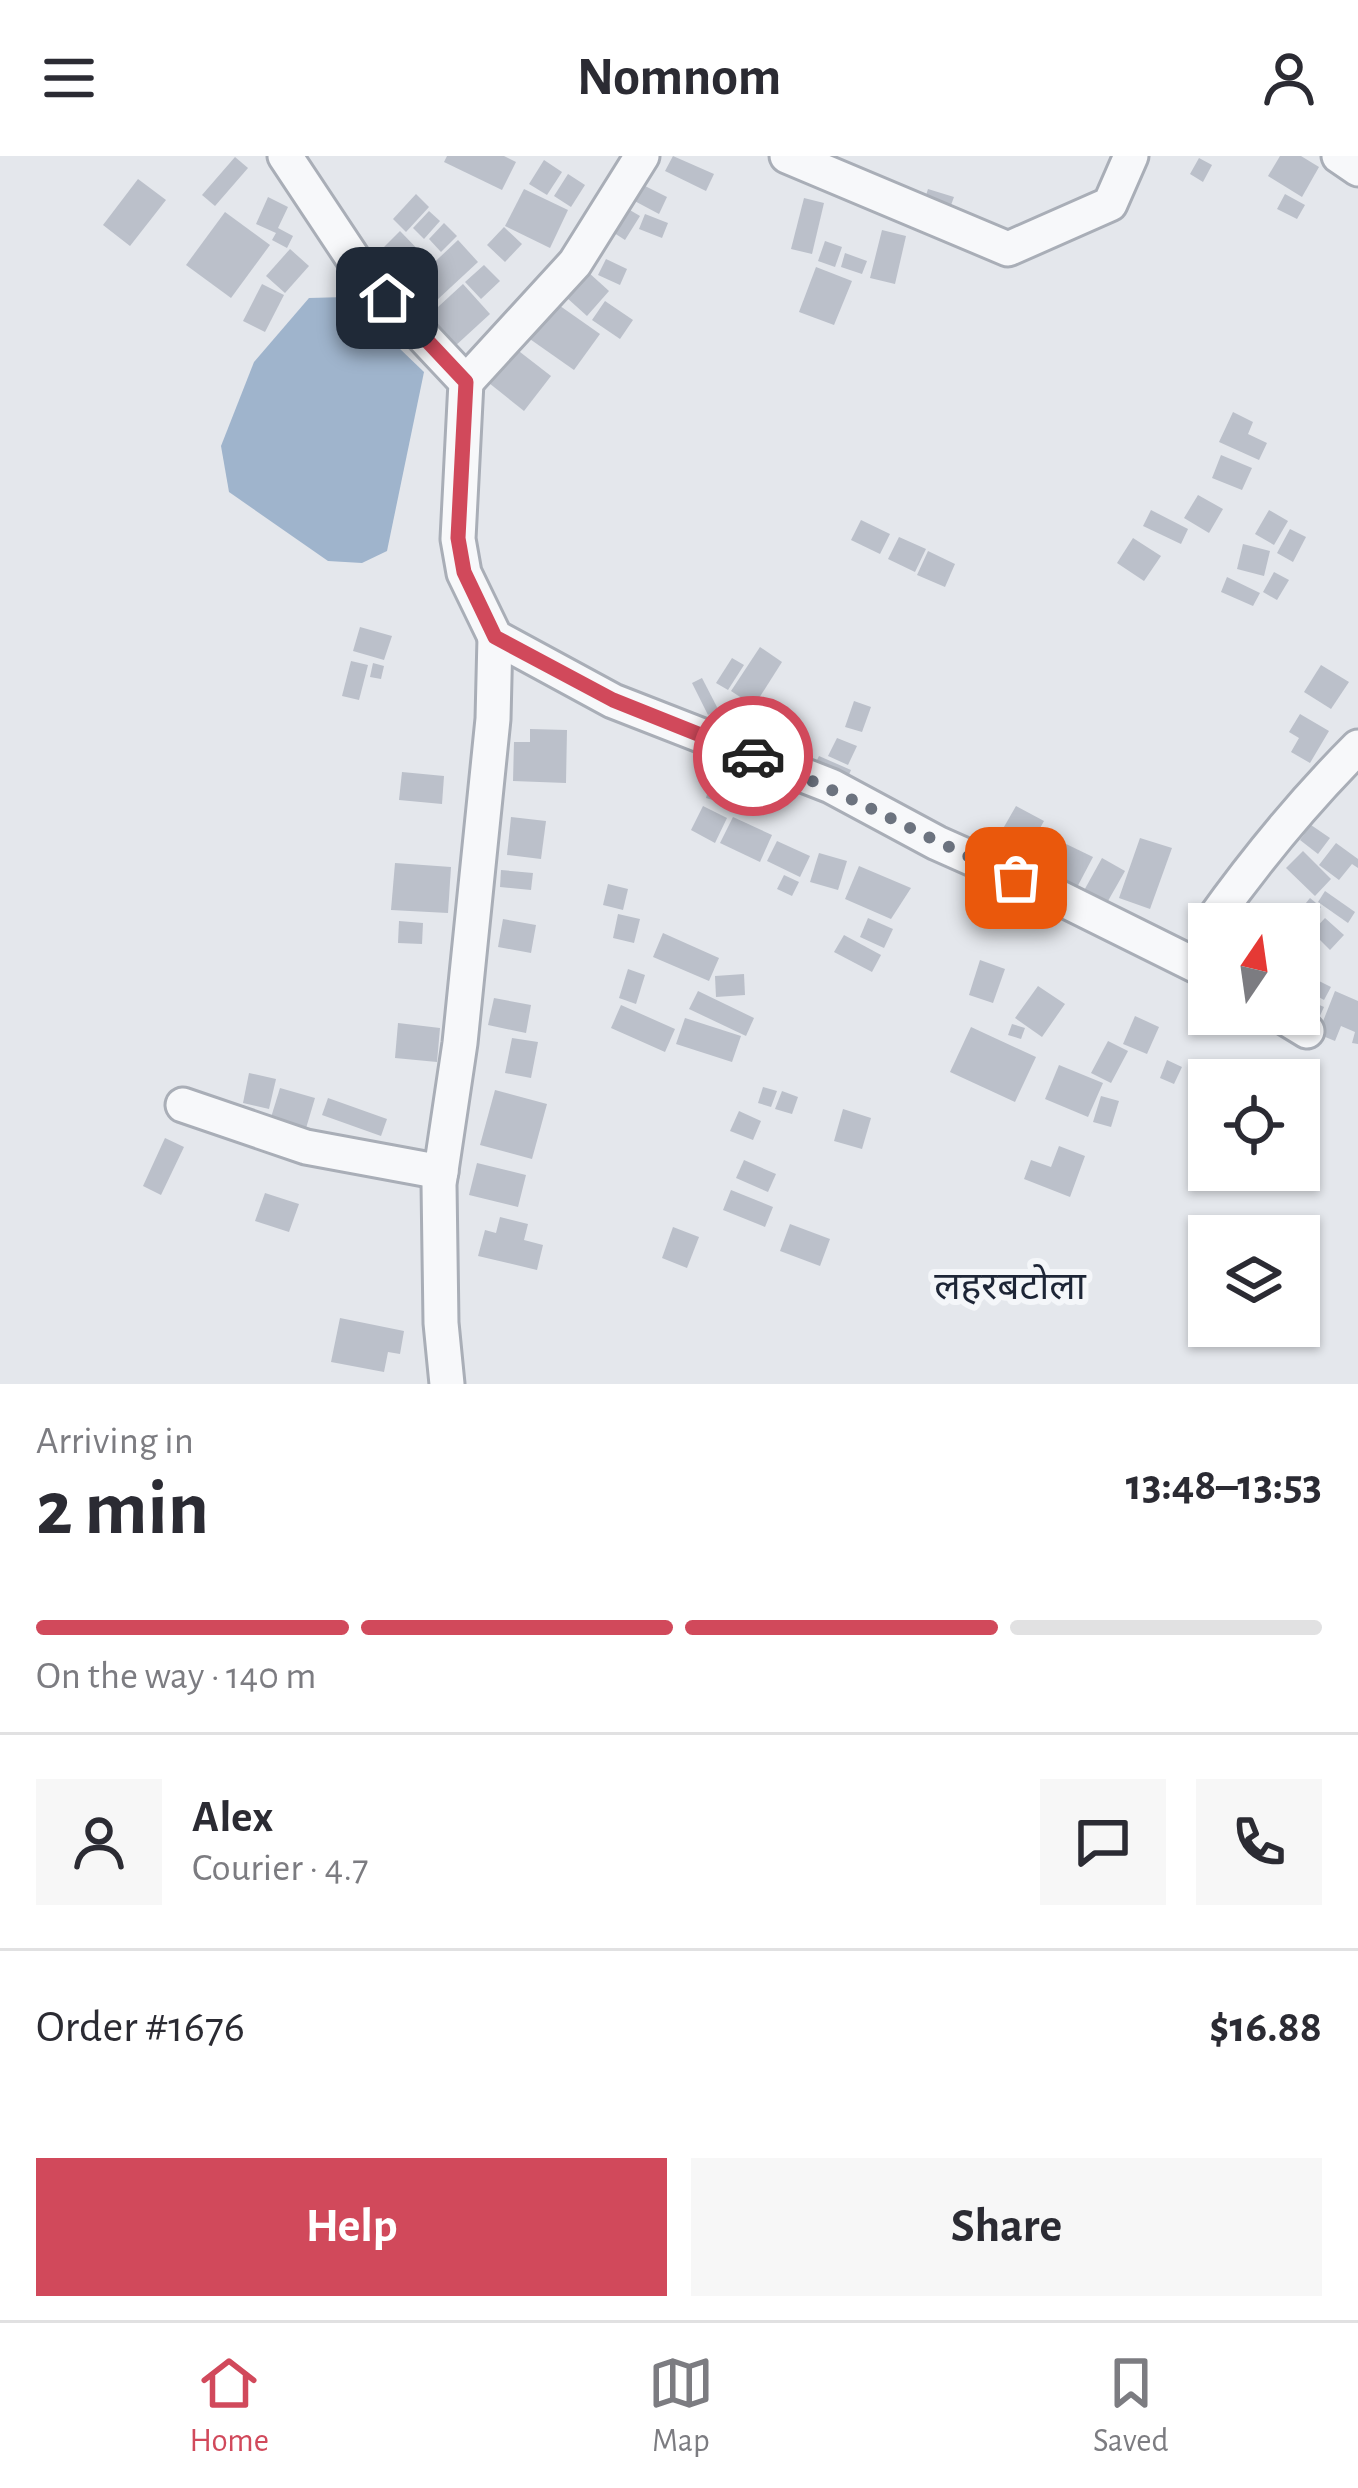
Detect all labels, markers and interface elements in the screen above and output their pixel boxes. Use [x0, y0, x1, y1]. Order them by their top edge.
icon: menu [36, 45, 102, 111]
icon: person [1256, 45, 1322, 111]
text: Nomnom [577, 51, 781, 105]
pin [336, 247, 438, 349]
icon: home [354, 265, 420, 331]
courier [693, 696, 813, 816]
icon: car [720, 723, 786, 789]
pin [965, 827, 1067, 929]
icon: bag [983, 845, 1049, 911]
north arrow [1188, 903, 1320, 1035]
map controls [1188, 903, 1320, 1347]
button: locate [1188, 1059, 1320, 1191]
button: layers [1188, 1215, 1320, 1347]
district label: लहरबटोला [934, 1264, 1087, 1307]
text: Arriving in [36, 1422, 194, 1461]
text: 13:48–13:53 [1126, 1463, 1322, 1508]
text: 2 min [36, 1471, 209, 1549]
text: On the way · 140 m [36, 1657, 317, 1696]
button: person [36, 1779, 162, 1905]
button: chat [1040, 1779, 1166, 1905]
button: phone [1196, 1779, 1322, 1905]
text: Alex [192, 1795, 273, 1840]
text: Courier · 4.7 [192, 1849, 369, 1888]
text: Order #1676 [36, 2005, 245, 2050]
text: $16.88 [1209, 2005, 1322, 2050]
button: Help [36, 2158, 667, 2296]
button: Share [691, 2158, 1322, 2296]
tab: Home [190, 2350, 269, 2462]
tab: Map [648, 2350, 714, 2462]
tab: Saved [1093, 2350, 1168, 2462]

